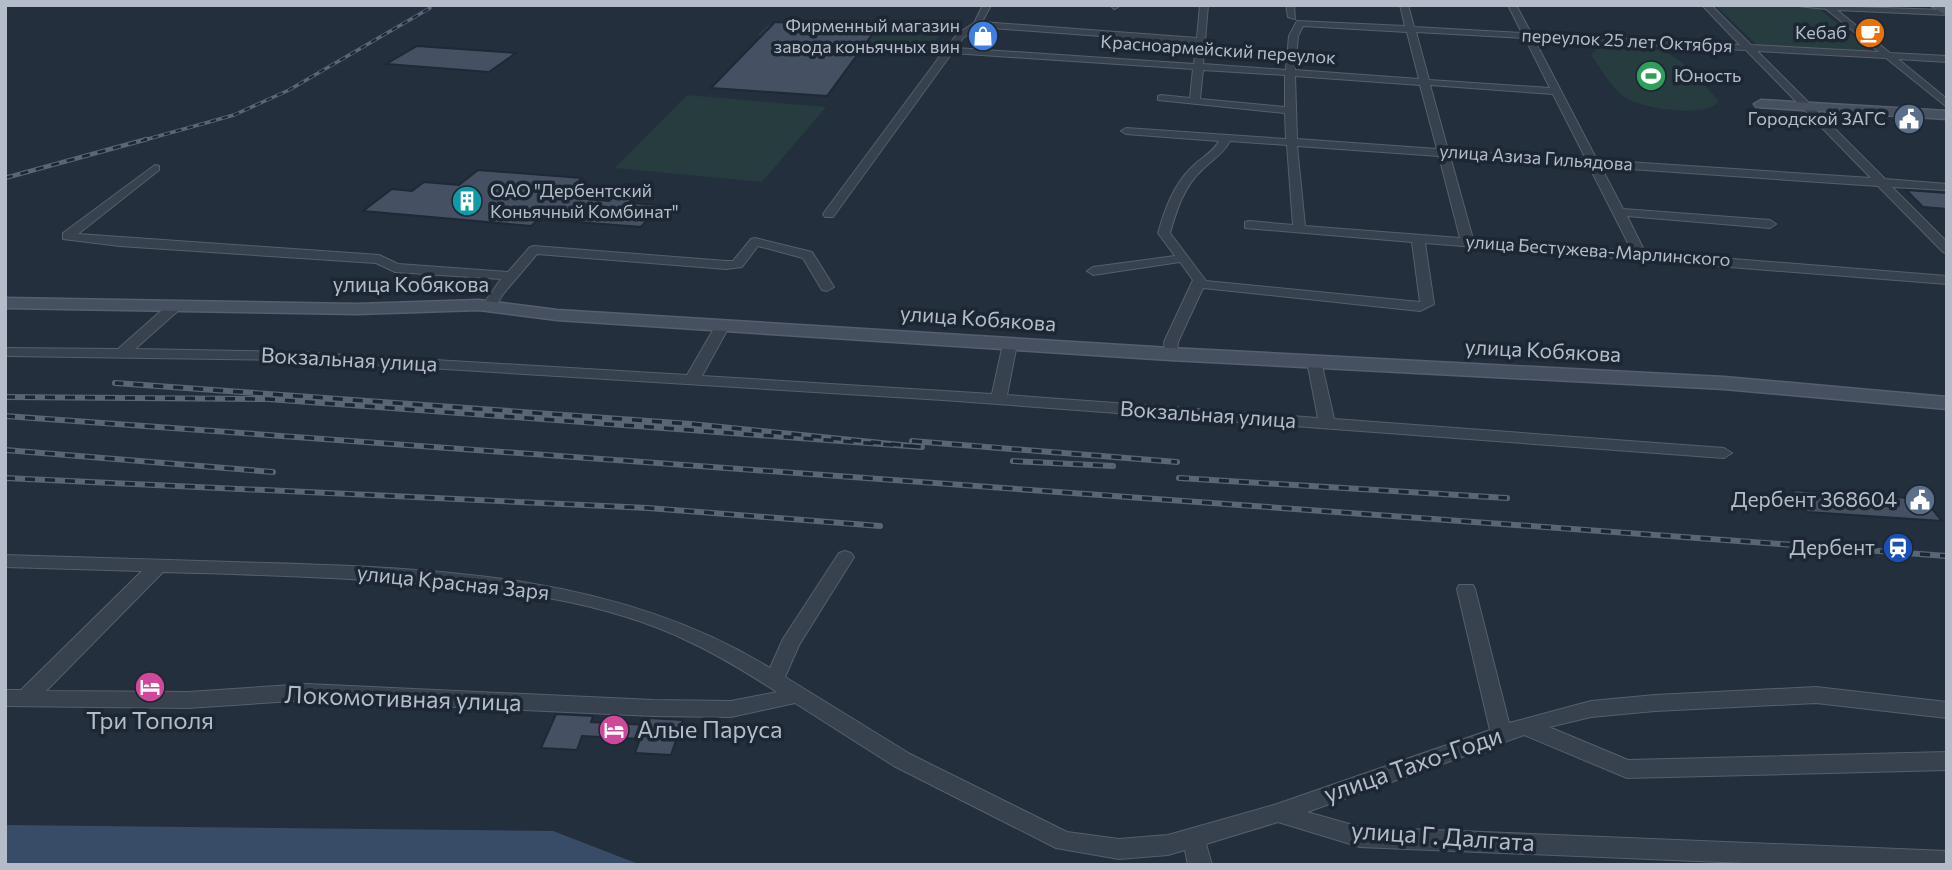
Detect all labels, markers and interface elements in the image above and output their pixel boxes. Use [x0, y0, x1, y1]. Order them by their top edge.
place label: Фирменный магазин завода коньячных вин [774, 14, 960, 57]
cafe icon: Кебаб [1853, 16, 1887, 50]
shop icon: Фирменный магазин завода коньячных вин [966, 19, 1000, 53]
place label: Кебаб [1795, 21, 1847, 43]
street label: переулок 25 лет Октября [1521, 23, 1733, 57]
street label: Красноармейский переулок [1100, 30, 1337, 68]
sports icon: Юность [1634, 59, 1668, 93]
place label: Юность [1674, 64, 1741, 86]
public building icon: Городской ЗАГС [1892, 102, 1926, 136]
place label: Городской ЗАГС [1747, 107, 1886, 129]
street label: улица Азиза Гильядова [1439, 139, 1634, 175]
place label: ОАО "Дербентский Коньячный Комбинат" [490, 179, 679, 222]
building icon: ОАО "Дербентский Коньячный Комбинат" [450, 184, 484, 218]
street label: улица Бестужева-Марлинского [1465, 230, 1731, 270]
street label: улица Кобякова [333, 271, 489, 296]
street label: улица Кобякова [899, 300, 1057, 335]
street label: улица Кобякова [1464, 333, 1622, 366]
street label: Вокзальная улица [260, 341, 438, 376]
street label: Вокзальная улица [1119, 395, 1297, 432]
public building icon: Дербент 368604 [1903, 483, 1937, 517]
place label: Дербент 368604 [1731, 486, 1897, 511]
station icon: Дербент [1881, 531, 1915, 565]
place label: Дербент [1790, 534, 1875, 559]
street label: улица Красная Заря [356, 559, 551, 604]
hotel icon: Три Тополя [133, 670, 167, 704]
street label: Локомотивная улица [284, 679, 522, 716]
place label: Три Тополя [86, 705, 214, 734]
hotel icon: Алые Паруса [597, 713, 631, 747]
place label: Алые Паруса [637, 714, 782, 743]
street label: улица Тахо-Годи [1320, 720, 1505, 808]
street label: улица Г. Далгата [1350, 815, 1536, 856]

